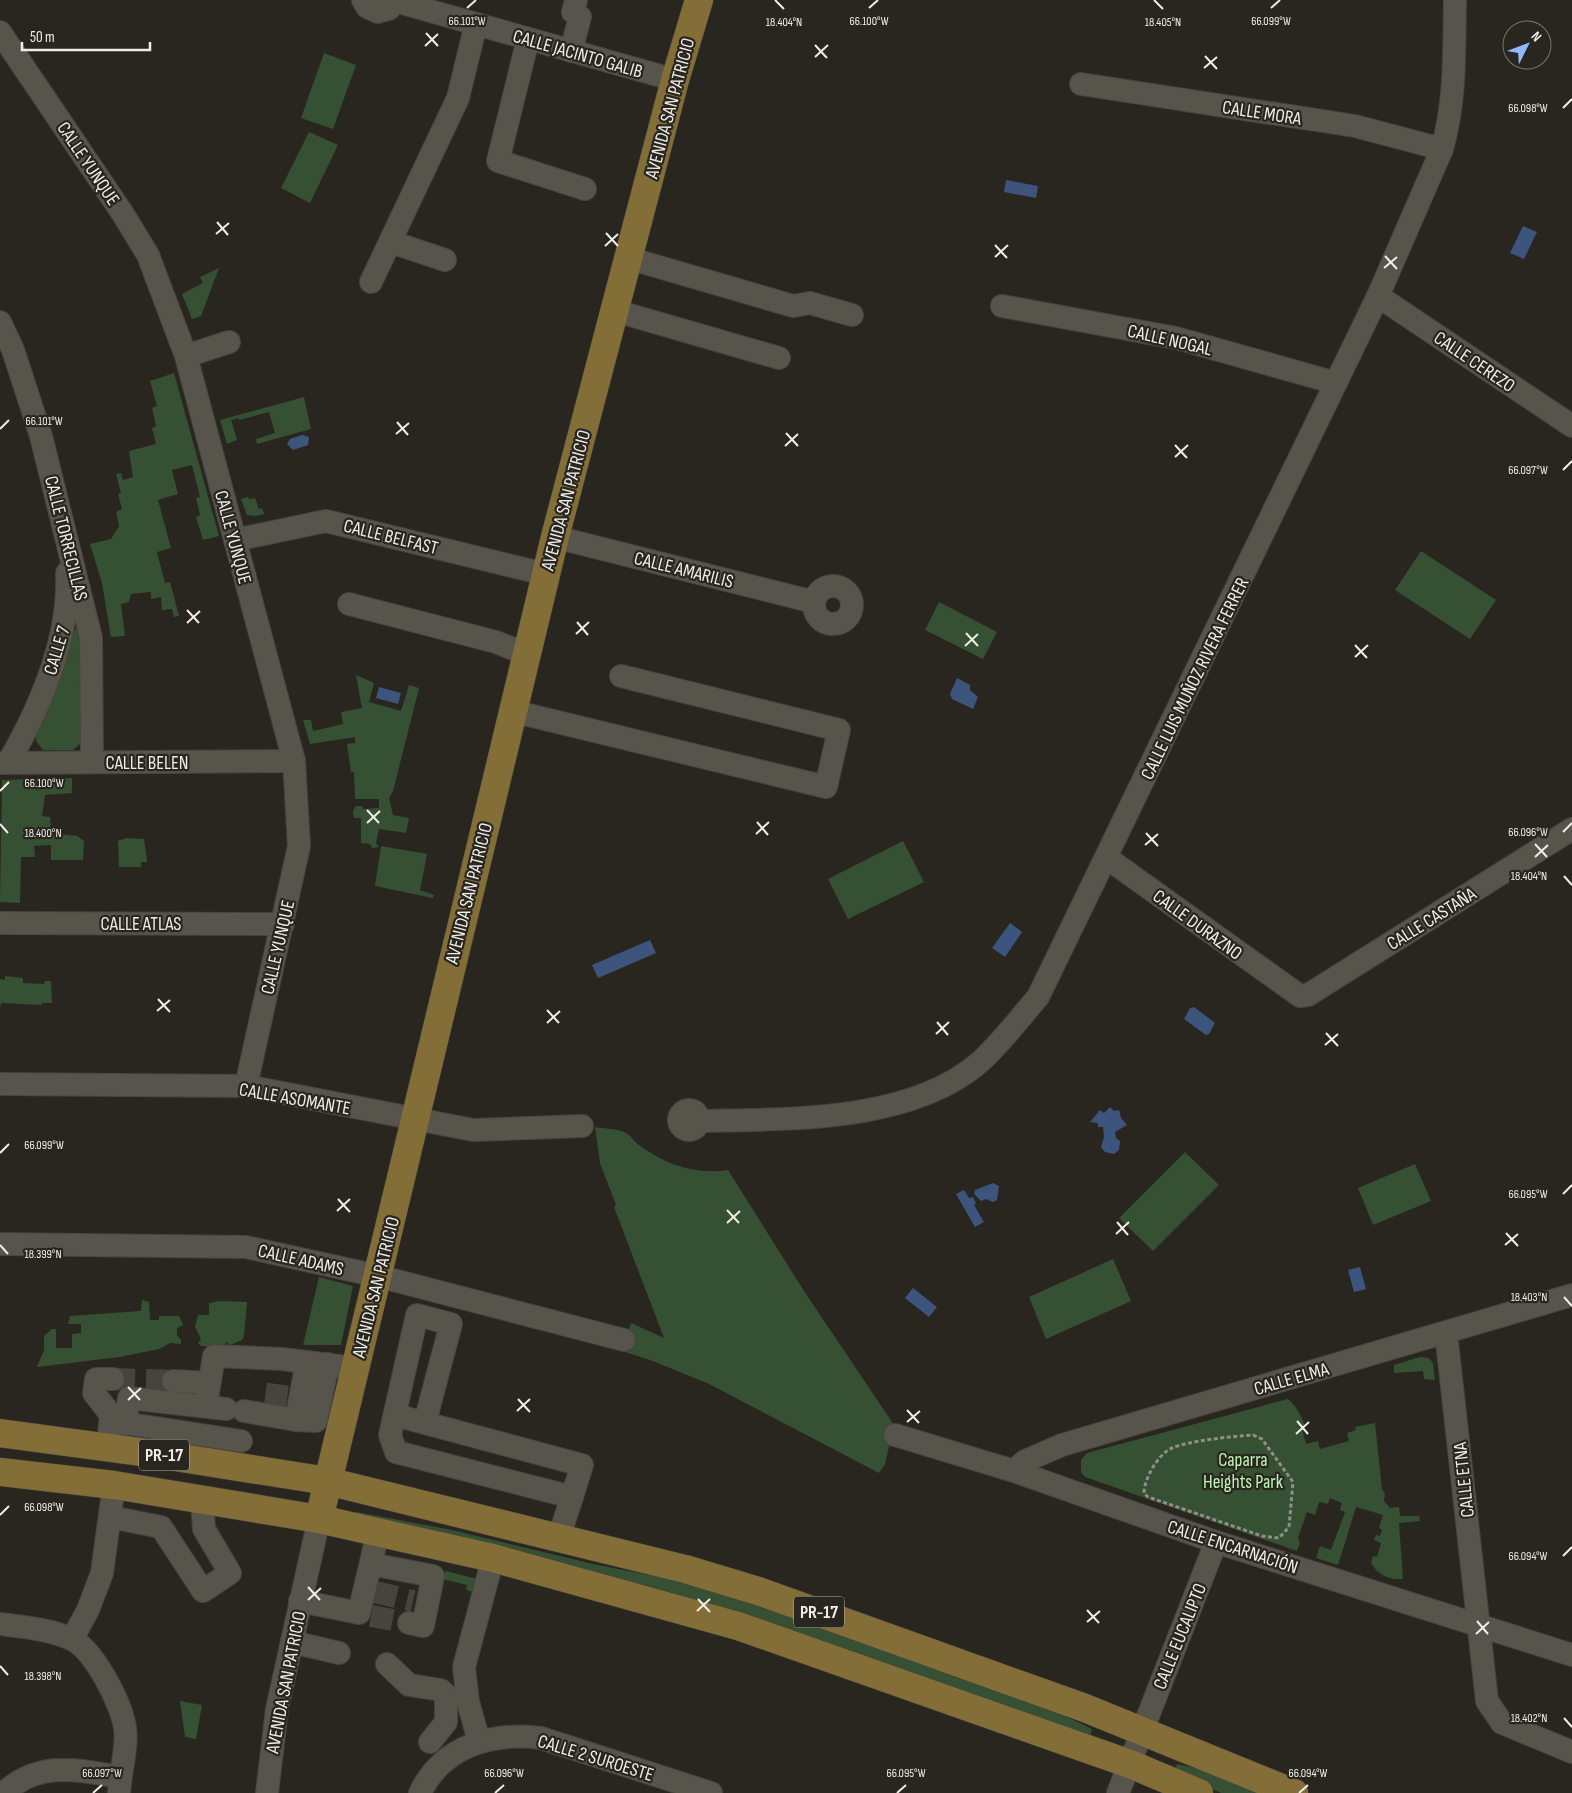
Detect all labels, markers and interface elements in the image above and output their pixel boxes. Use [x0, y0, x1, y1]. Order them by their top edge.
text: 66.101°W [448, 14, 486, 29]
text: 66.100°W [850, 14, 889, 29]
text: 66.099°W [1251, 14, 1291, 29]
text: 18.404°N [766, 15, 802, 30]
text: 18.405°N [1145, 15, 1181, 30]
scale bar [22, 20, 150, 52]
north arrow [1502, 20, 1552, 70]
street label: CALLE JACINTO GALIB [510, 25, 645, 84]
text: 50 m [30, 28, 55, 47]
text: N [1527, 28, 1545, 45]
street label: AVENIDA SAN PATRICIO [640, 36, 700, 182]
street label: CALLE MORA [1221, 96, 1304, 131]
text: 66.098°W [1508, 101, 1548, 116]
street label: CALLE YUNQUE [51, 118, 124, 210]
street label: CALLE NOGAL [1125, 320, 1214, 361]
street label: CALLE CEREZO [1429, 327, 1519, 398]
text: 66.101°W [25, 414, 63, 429]
street label: AVENIDA SAN PATRICIO [536, 428, 596, 574]
text: 66.097°W [1508, 463, 1548, 478]
street label: CALLE TORRECILLAS [39, 474, 92, 603]
street label: CALLE YUNQUE [209, 488, 256, 587]
street label: CALLE BELFAST [341, 515, 441, 560]
street label: CALLE AMARILIS [632, 547, 736, 594]
street label: CALLE LUIS MUÑOZ RIVERA FERRER [1136, 574, 1254, 784]
street label: CALLE 7 [39, 623, 76, 678]
street label: CALLE BELEN [105, 752, 189, 775]
text: 66.100°W [25, 776, 64, 791]
street label: AVENIDA SAN PATRICIO [441, 821, 498, 967]
text: 66.096°W [1508, 825, 1548, 840]
text: 18.400°N [24, 826, 62, 841]
text: 18.404°N [1511, 869, 1547, 884]
street label: CALLE CASTAÑA [1383, 882, 1481, 956]
street label: CALLE DURAZNO [1148, 885, 1246, 965]
street label: CALLE YUNQUE [256, 898, 300, 997]
street label: CALLE ATLAS [101, 913, 181, 936]
street label: CALLE ASOMANTE [237, 1078, 352, 1121]
text: 66.099°W [24, 1138, 64, 1153]
text: 66.095°W [1508, 1187, 1548, 1202]
street label: AVENIDA SAN PATRICIO [348, 1215, 405, 1361]
street label: CALLE ADAMS [256, 1239, 346, 1281]
text: 18.399°N [24, 1247, 62, 1262]
text: 18.403°N [1511, 1290, 1547, 1305]
street label: CALLE ELMA [1251, 1358, 1332, 1401]
road number: PR-17 [139, 1440, 189, 1470]
street label: CALLE ETNA [1449, 1440, 1480, 1519]
park label: Caparra Heights Park [1203, 1449, 1284, 1494]
text: 66.098°W [24, 1500, 64, 1515]
street label: CALLE ENCARNACIÓN [1164, 1516, 1301, 1579]
text: 66.094°W [1509, 1549, 1548, 1564]
street label: CALLE EUCALIPTO [1149, 1580, 1212, 1693]
road number: PR-17 [794, 1596, 844, 1628]
street label: AVENIDA SAN PATRICIO [261, 1609, 312, 1756]
text: 18.398°N [25, 1669, 61, 1684]
text: 18.402°N [1511, 1711, 1547, 1726]
street label: CALLE 2 SUROESTE [535, 1730, 656, 1787]
text: 66.097°W [82, 1766, 122, 1781]
text: 66.096°W [484, 1766, 524, 1781]
text: 66.095°W [886, 1766, 926, 1781]
text: 66.094°W [1289, 1766, 1328, 1781]

